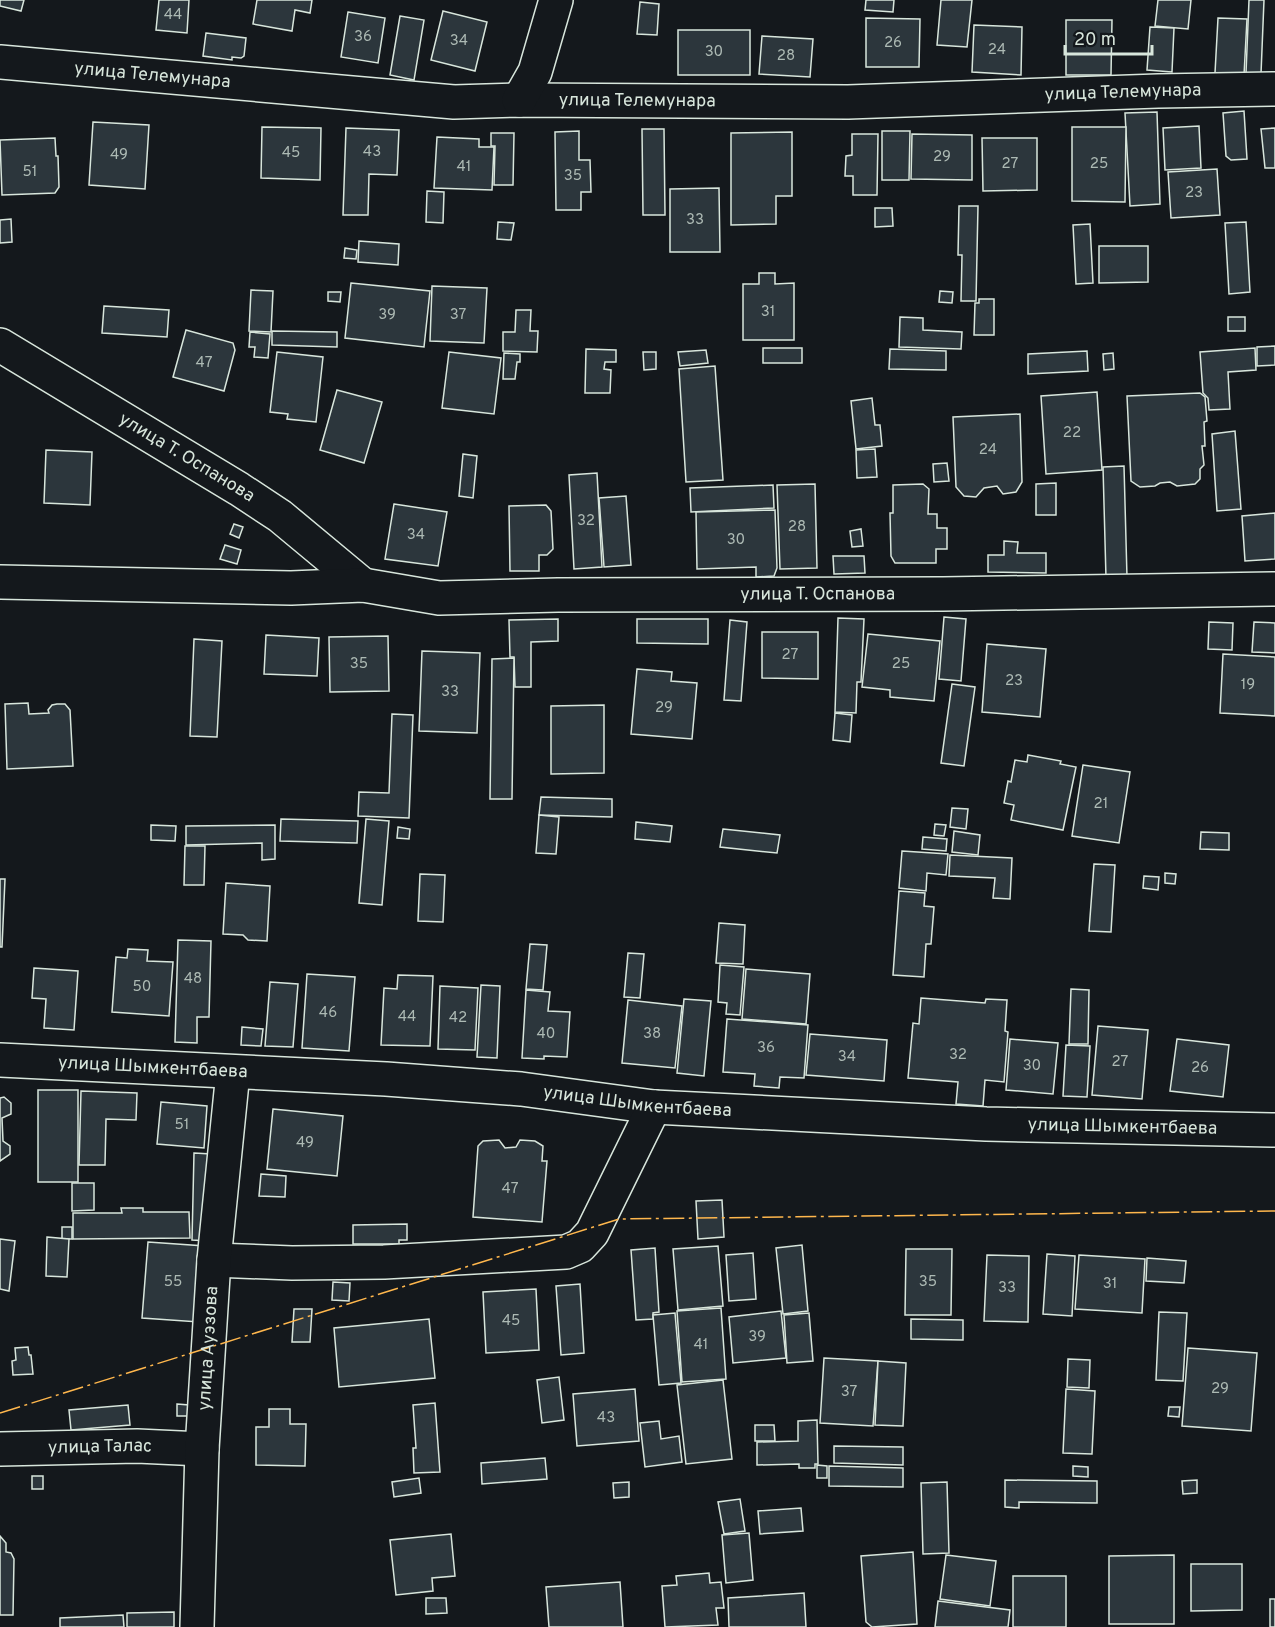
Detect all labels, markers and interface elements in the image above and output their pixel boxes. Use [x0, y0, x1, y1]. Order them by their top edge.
house number: 44 [164, 6, 182, 25]
scale bar [1065, 18, 1152, 56]
house number: 36 [354, 28, 372, 47]
text: 20 m [1074, 29, 1116, 52]
house number: 34 [450, 32, 468, 51]
house number: 26 [884, 34, 902, 53]
house number: 24 [988, 41, 1006, 60]
house number: 30 [705, 43, 723, 62]
house number: 28 [777, 47, 795, 66]
street label: улица Телемунара [73, 57, 232, 94]
street label: улица Телемунара [1044, 79, 1202, 107]
street label: улица Телемунара [559, 89, 716, 113]
house number: 43 [363, 143, 381, 162]
house number: 45 [282, 144, 300, 163]
house number: 49 [110, 146, 128, 165]
house number: 29 [933, 148, 951, 167]
house number: 27 [1002, 155, 1019, 174]
house number: 25 [1090, 155, 1108, 174]
house number: 41 [457, 158, 471, 177]
house number: 51 [23, 163, 37, 182]
house number: 35 [564, 167, 582, 186]
house number: 23 [1185, 184, 1203, 203]
house number: 33 [686, 211, 704, 230]
house number: 31 [761, 303, 775, 322]
house number: 39 [378, 306, 396, 325]
house number: 37 [450, 306, 467, 325]
house number: 47 [196, 354, 213, 373]
street label: улица Т. Оспанова [114, 408, 259, 508]
house number: 22 [1063, 424, 1081, 443]
house number: 24 [979, 441, 997, 460]
house number: 32 [577, 512, 595, 531]
house number: 28 [788, 518, 806, 537]
house number: 34 [407, 526, 425, 545]
house number: 30 [727, 531, 745, 550]
street label: улица Т. Оспанова [740, 583, 895, 606]
house number: 27 [782, 646, 799, 665]
house number: 35 [350, 655, 368, 674]
house number: 25 [892, 655, 910, 674]
house number: 23 [1005, 672, 1023, 691]
house number: 19 [1241, 676, 1255, 695]
house number: 33 [441, 683, 459, 702]
house number: 29 [655, 699, 673, 718]
house number: 21 [1094, 795, 1108, 814]
house number: 48 [184, 970, 202, 989]
house number: 50 [133, 978, 151, 997]
house number: 46 [319, 1004, 337, 1023]
house number: 44 [398, 1008, 416, 1027]
house number: 42 [449, 1009, 467, 1028]
house number: 40 [537, 1025, 555, 1044]
house number: 38 [643, 1025, 661, 1044]
house number: 36 [757, 1039, 775, 1058]
house number: 32 [949, 1046, 967, 1065]
house number: 34 [838, 1048, 856, 1067]
street label: улица Шымкентбаева [57, 1051, 248, 1084]
house number: 27 [1112, 1053, 1129, 1072]
house number: 30 [1023, 1057, 1041, 1076]
house number: 26 [1191, 1059, 1209, 1078]
street label: улица Шымкентбаева [542, 1081, 732, 1122]
street label: улица Шымкентбаева [1027, 1113, 1218, 1140]
house number: 51 [175, 1116, 189, 1135]
house number: 49 [296, 1134, 314, 1153]
house number: 47 [502, 1180, 519, 1199]
house number: 55 [164, 1273, 182, 1292]
house number: 35 [919, 1273, 937, 1292]
house number: 31 [1103, 1275, 1117, 1294]
house number: 33 [998, 1279, 1016, 1298]
street label: улица Ауэзова [193, 1285, 224, 1411]
house number: 45 [502, 1312, 520, 1331]
house number: 39 [748, 1328, 766, 1347]
house number: 41 [694, 1336, 708, 1355]
house number: 29 [1211, 1380, 1229, 1399]
house number: 37 [841, 1383, 858, 1402]
house number: 43 [597, 1409, 615, 1428]
street label: улица Талас [48, 1434, 153, 1459]

